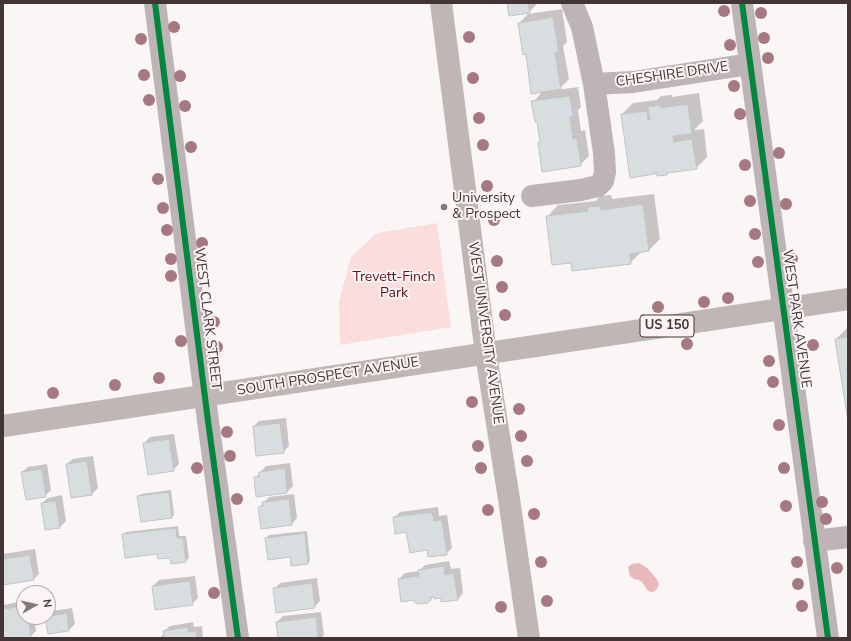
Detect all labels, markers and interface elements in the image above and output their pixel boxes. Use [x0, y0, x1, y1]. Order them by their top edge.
street label: CHESHIRE DRIVE [615, 59, 729, 91]
place label: University & Prospect [452, 191, 520, 224]
marker: University & Prospect [439, 202, 449, 212]
street label: WEST UNIVERSITY AVENUE [464, 241, 506, 425]
street label: WEST CLARK STREET [190, 247, 224, 391]
street label: WEST PARK AVENUE [778, 249, 814, 389]
park label: Trevett-Finch Park [353, 270, 435, 302]
road number: US 150 [640, 315, 694, 337]
street label: SOUTH PROSPECT AVENUE [236, 354, 420, 400]
north arrow [16, 585, 56, 625]
text: N [39, 598, 55, 609]

